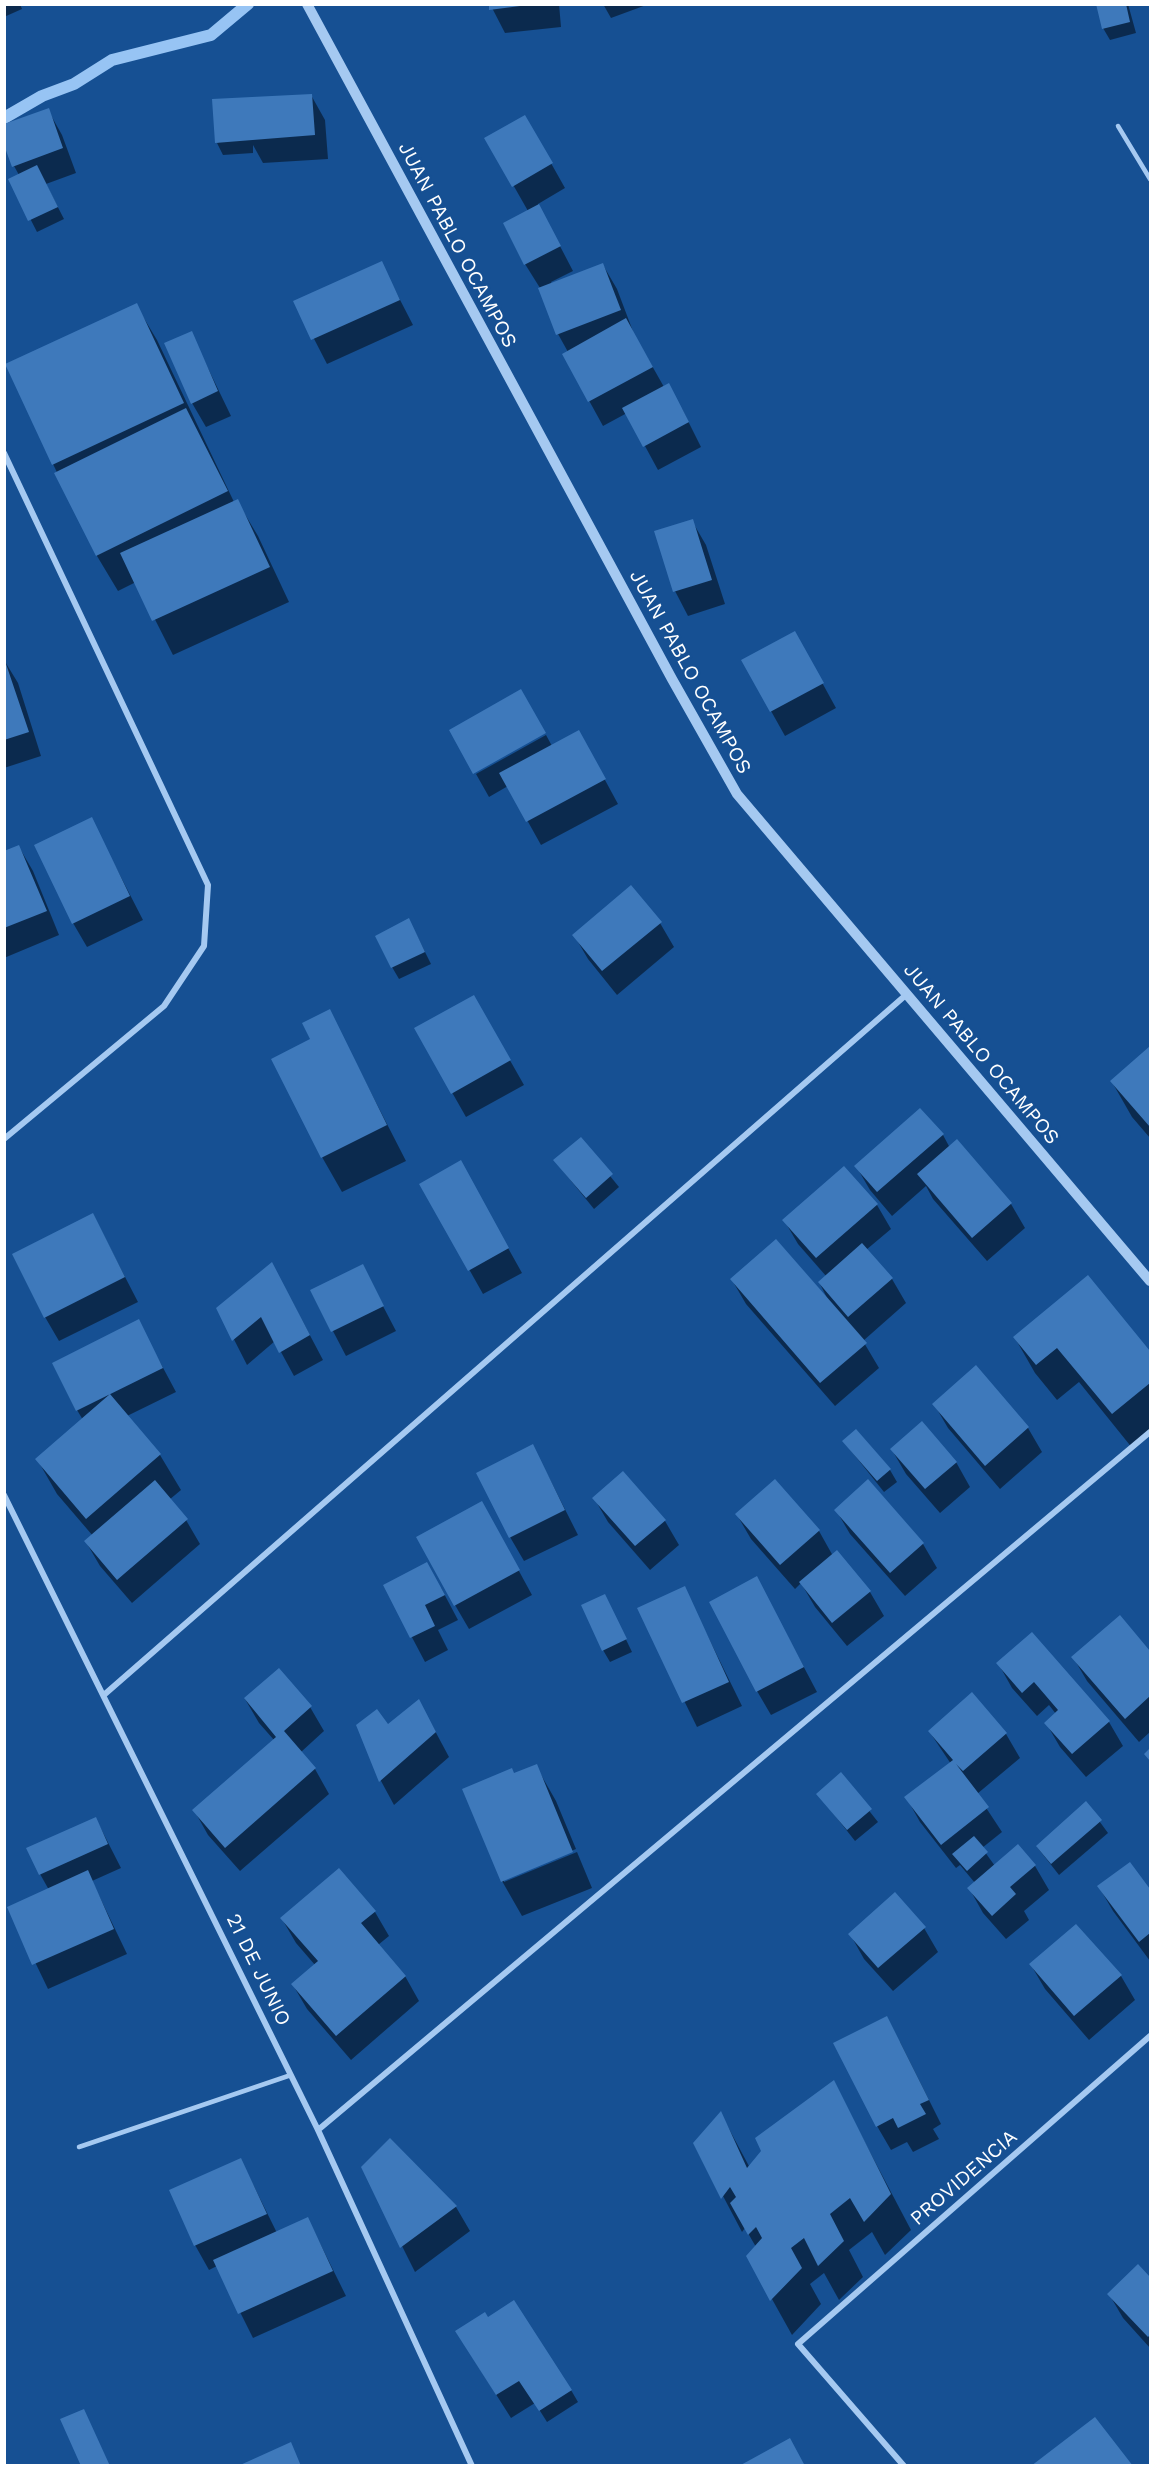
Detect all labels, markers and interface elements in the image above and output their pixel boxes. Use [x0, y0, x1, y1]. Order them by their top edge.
street label: JUAN PABLO OCAMPOS [393, 138, 521, 352]
street label: JUAN PABLO OCAMPOS [624, 566, 756, 778]
street label: JUAN PABLO OCAMPOS [898, 958, 1064, 1150]
street label: 21 DE JUNIO [221, 1910, 295, 2030]
street label: PROVIDENCIA [906, 2125, 1022, 2231]

